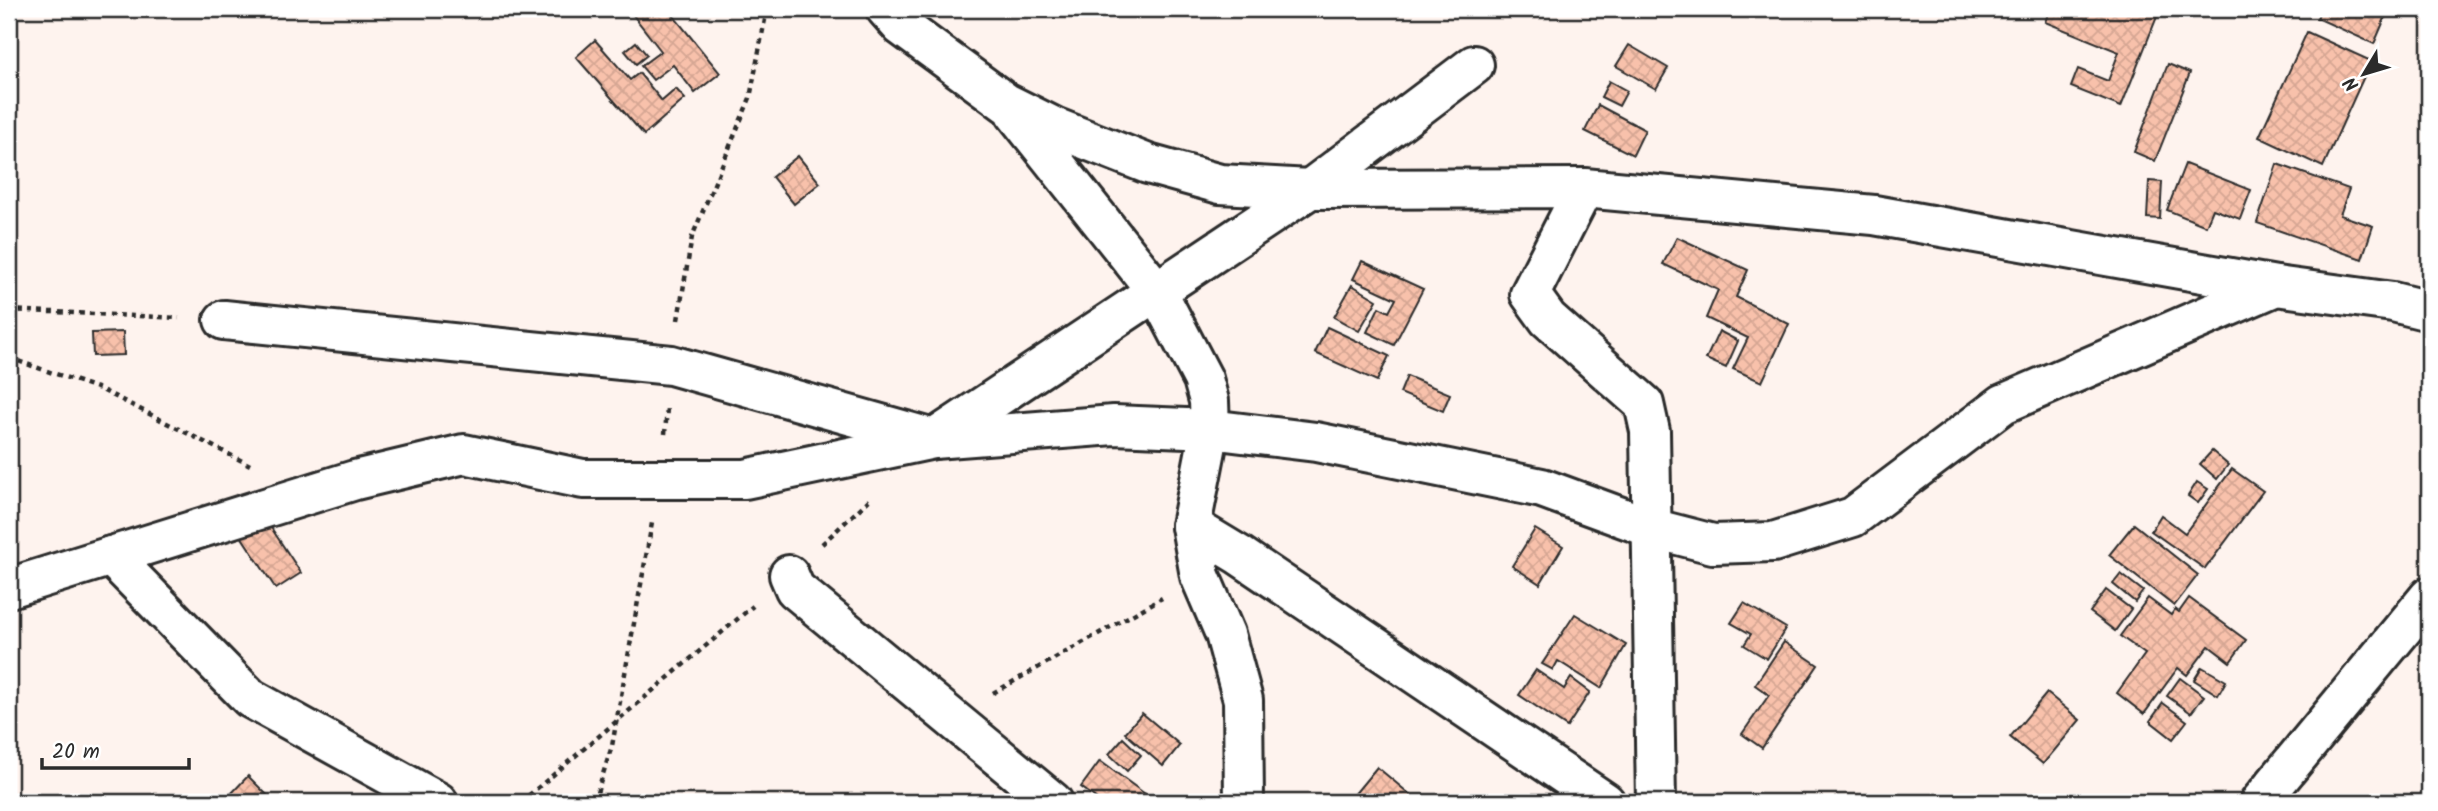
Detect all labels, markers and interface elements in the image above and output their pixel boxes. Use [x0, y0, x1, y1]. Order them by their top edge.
north arrow [2330, 38, 2400, 108]
text: N [2337, 69, 2368, 97]
scale bar [42, 727, 189, 771]
text: 20 m [52, 736, 100, 769]

